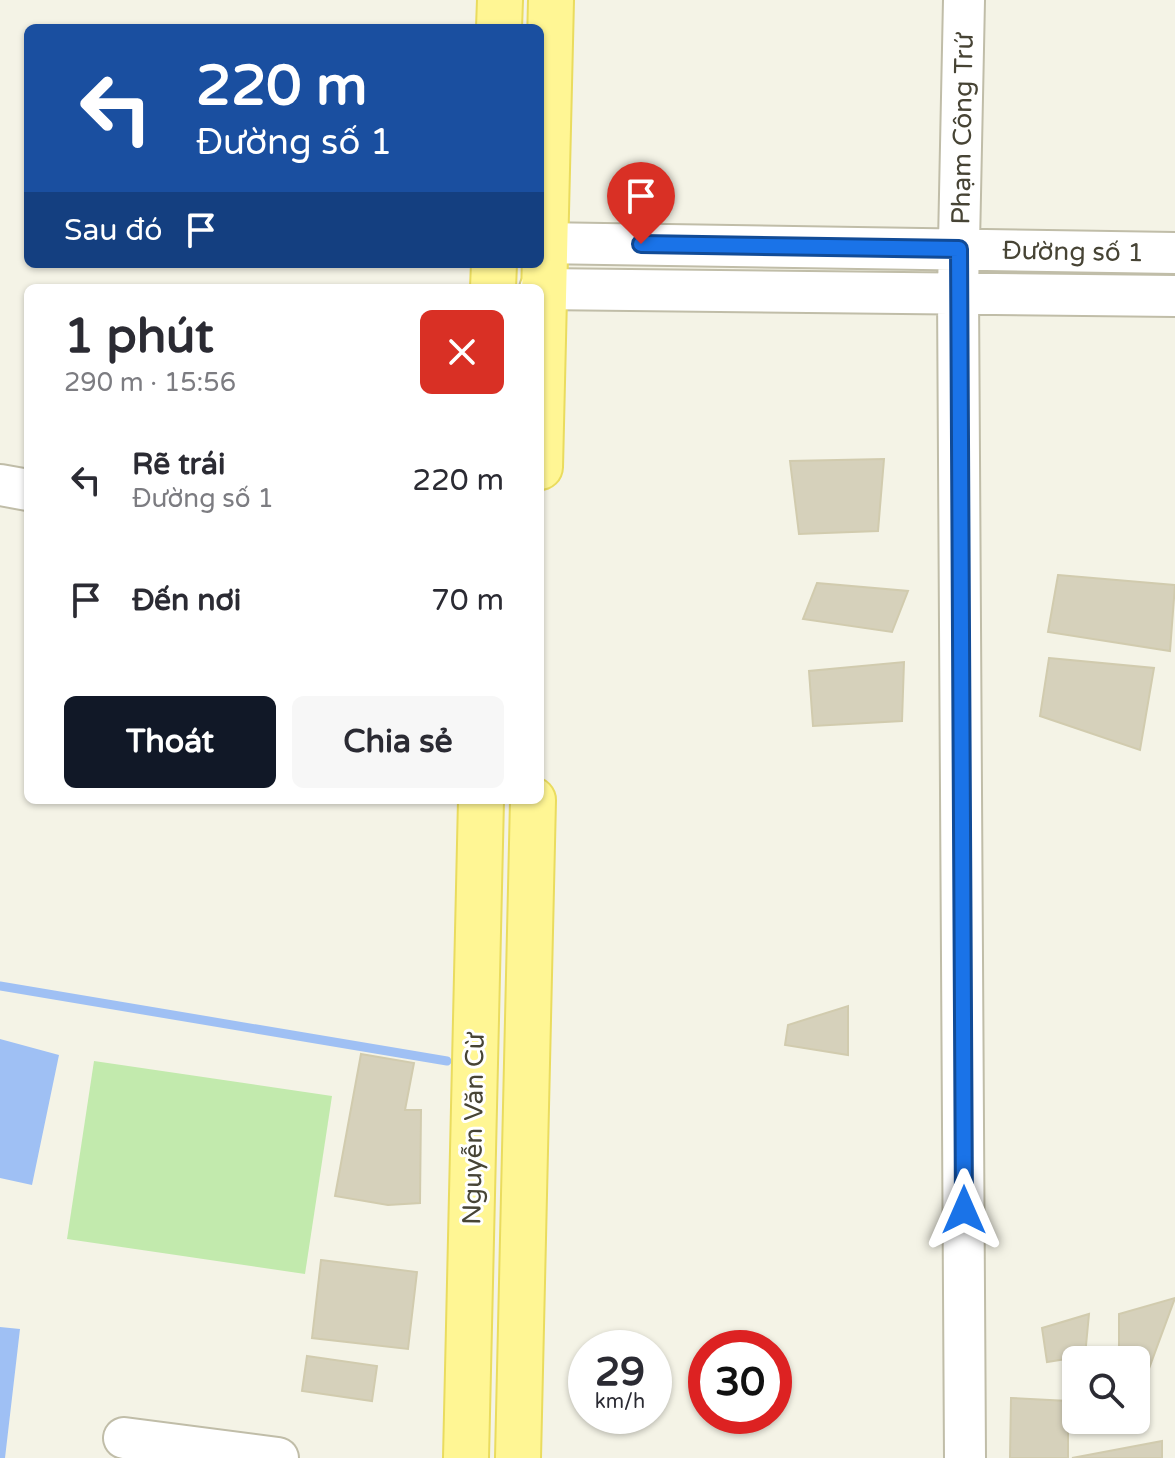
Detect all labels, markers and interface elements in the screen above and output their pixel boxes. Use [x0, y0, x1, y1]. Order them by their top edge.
street label: Phạm Công Trứ [945, 31, 980, 225]
text: 220 m [196, 53, 367, 120]
icon: left [64, 56, 168, 160]
text: Đường số 1 [196, 121, 392, 164]
pin [607, 162, 675, 244]
icon: arrive [619, 174, 663, 218]
icon: arrive [179, 208, 223, 252]
text: Sau đó [64, 212, 163, 249]
street label: Đường số 1 [1002, 235, 1144, 268]
text: 1 phút [64, 308, 214, 366]
button: close [420, 310, 504, 394]
text: 290 m · 15:56 [64, 367, 236, 398]
text: Rẽ trái [132, 446, 225, 483]
icon: left [64, 458, 108, 502]
text: 220 m [412, 462, 504, 499]
text: Đường số 1 [132, 483, 274, 514]
icon: arrive [64, 578, 108, 622]
text: Đến nơi [132, 582, 241, 619]
text: 70 m [431, 582, 504, 619]
button: Thoát [64, 696, 276, 788]
button: Chia sẻ [292, 696, 504, 788]
street label: Nguyễn Văn Cừ [456, 1031, 491, 1225]
position arrow [922, 1168, 1006, 1252]
speed limit sign: 30 [688, 1330, 792, 1434]
map controls [1062, 1346, 1150, 1434]
button: search [1062, 1346, 1150, 1434]
text: 29 [595, 1348, 645, 1396]
text: km/h [595, 1390, 645, 1414]

